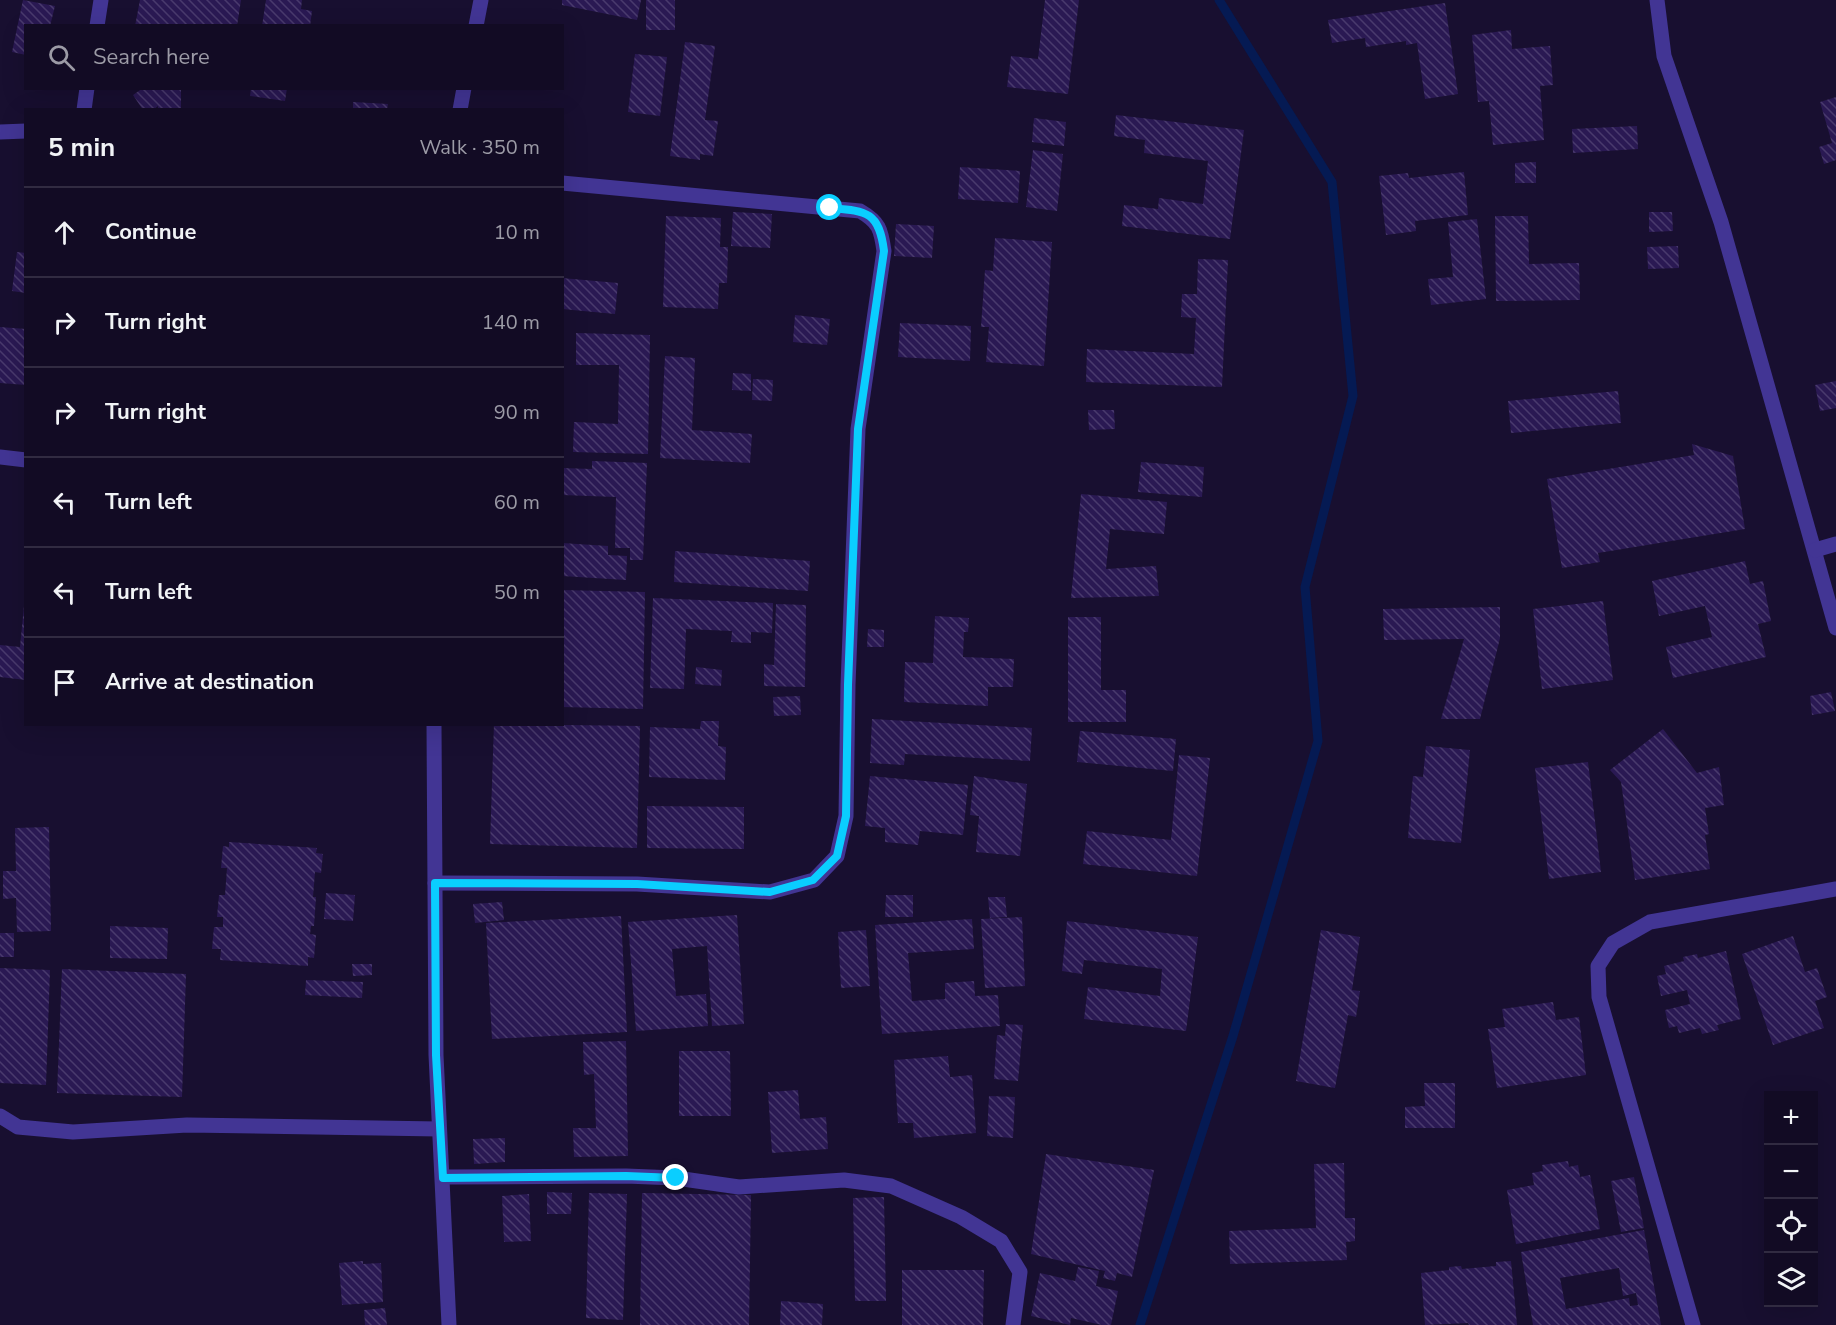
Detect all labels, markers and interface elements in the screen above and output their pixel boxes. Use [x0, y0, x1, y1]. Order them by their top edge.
search box [24, 24, 564, 90]
icon: search [45, 41, 78, 74]
text: Search here [93, 42, 210, 72]
text: 5 min [48, 130, 115, 165]
text: Walk · 350 m [420, 134, 540, 161]
route start [816, 194, 842, 220]
icon: ahead [48, 216, 81, 249]
text: Continue [105, 217, 196, 247]
text: 10 m [494, 219, 540, 246]
icon: right [48, 306, 81, 339]
text: Turn right [105, 307, 206, 337]
text: 140 m [482, 309, 540, 336]
icon: right [48, 396, 81, 429]
text: Turn right [105, 397, 206, 427]
text: 90 m [494, 399, 540, 426]
icon: left [48, 486, 81, 519]
text: Turn left [105, 487, 192, 517]
text: 60 m [494, 489, 540, 516]
icon: left [48, 576, 81, 609]
text: Turn left [105, 577, 192, 607]
text: 50 m [494, 579, 540, 606]
icon: arrive [48, 666, 81, 699]
text: Arrive at destination [105, 667, 314, 697]
map controls [1764, 1091, 1818, 1307]
button: + [1764, 1091, 1818, 1145]
button: − [1764, 1145, 1818, 1199]
route end [662, 1164, 688, 1190]
button: locate [1764, 1199, 1818, 1253]
button: layers [1764, 1253, 1818, 1307]

